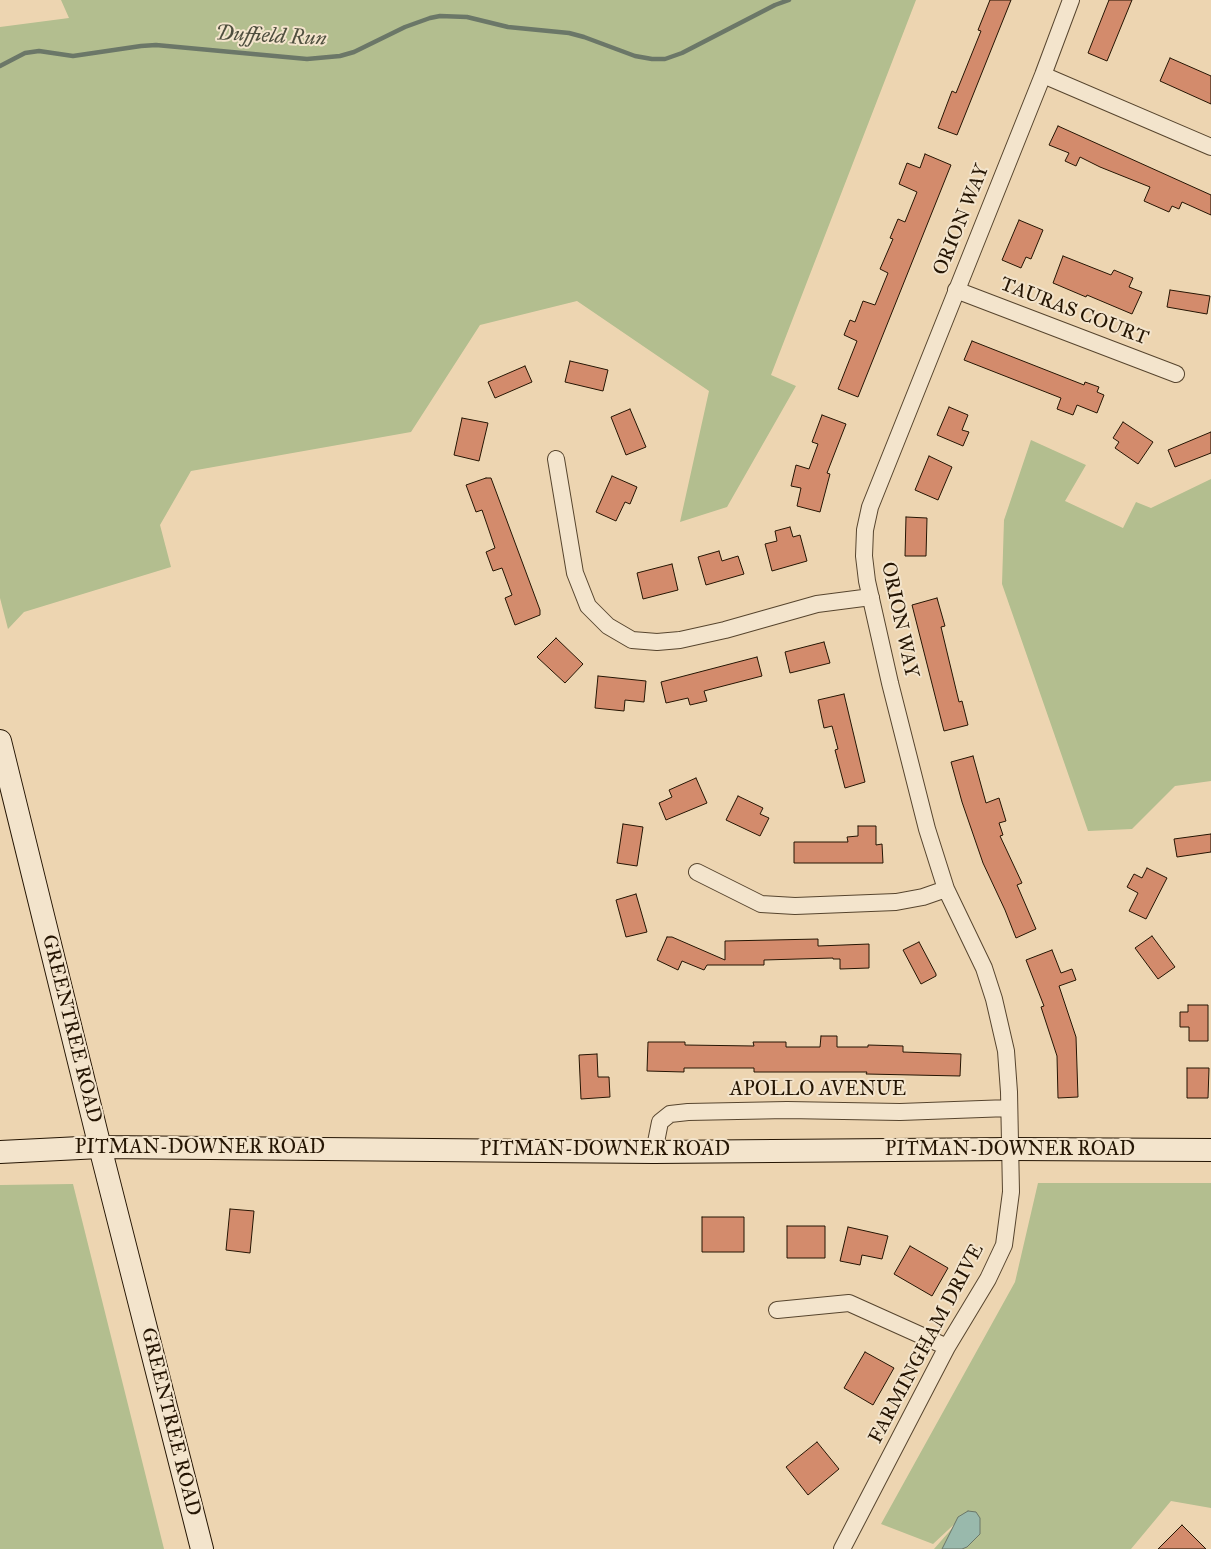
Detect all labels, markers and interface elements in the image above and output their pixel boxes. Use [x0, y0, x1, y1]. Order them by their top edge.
water label: Duffield Run [215, 22, 327, 52]
street label: ORION WAY [929, 161, 995, 279]
street label: TAURAS COURT [996, 273, 1152, 351]
street label: ORION WAY [875, 560, 923, 680]
street label: GREENTREE ROAD [36, 932, 106, 1126]
street label: APOLLO AVENUE [730, 1078, 906, 1102]
street label: PITMAN-DOWNER ROAD [75, 1136, 325, 1160]
street label: PITMAN-DOWNER ROAD [480, 1138, 730, 1162]
street label: PITMAN-DOWNER ROAD [885, 1138, 1135, 1162]
street label: FARMINGHAM DRIVE [864, 1240, 990, 1448]
street label: GREENTREE ROAD [135, 1325, 205, 1519]

